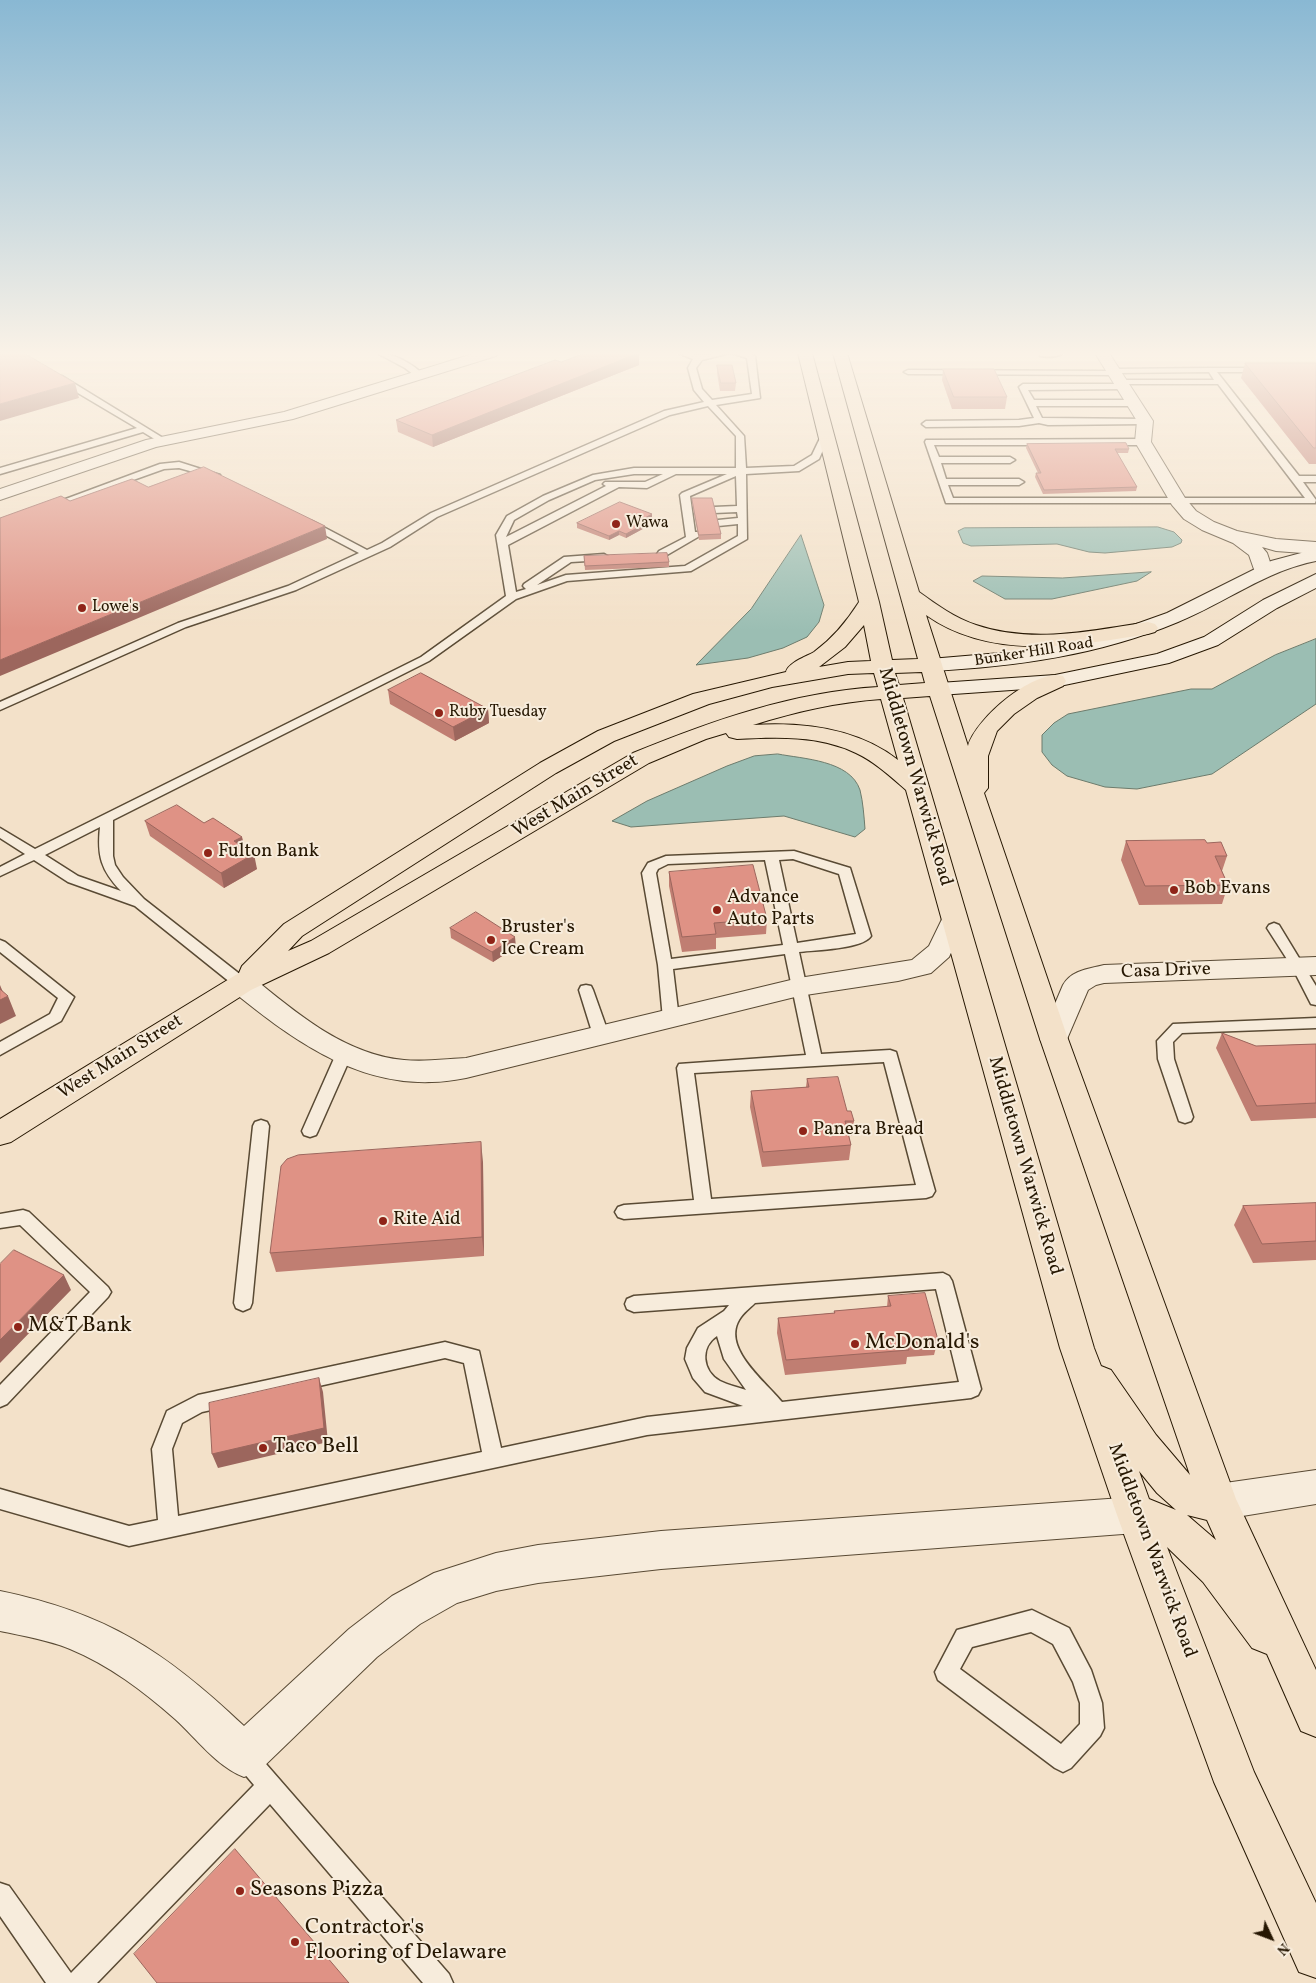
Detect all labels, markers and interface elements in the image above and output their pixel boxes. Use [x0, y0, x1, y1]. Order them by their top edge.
place label: Wawa [626, 514, 669, 534]
marker: Wawa [610, 518, 622, 530]
place label: Lowe's [92, 598, 139, 618]
marker: Lowe's [76, 602, 88, 614]
street label: Bunker Hill Road [973, 634, 1095, 672]
street label: Middletown Warwick Road [872, 665, 956, 889]
place label: Ruby Tuesday [449, 703, 547, 723]
marker: Ruby Tuesday [433, 707, 445, 719]
street label: West Main Street [509, 750, 643, 844]
place label: Fulton Bank [218, 842, 319, 864]
marker: Fulton Bank [202, 847, 214, 859]
place label: Bob Evans [1184, 879, 1270, 901]
marker: Bob Evans [1168, 884, 1180, 896]
place label: Advance Auto Parts [727, 888, 814, 932]
marker: Advance Auto Parts [711, 904, 723, 916]
place label: Bruster's Ice Cream [501, 918, 585, 962]
marker: Bruster's Ice Cream [485, 934, 497, 946]
street label: Casa Drive [1121, 959, 1211, 985]
street label: West Main Street [54, 1010, 188, 1106]
street label: Middletown Warwick Road [982, 1054, 1066, 1278]
place label: Panera Bread [813, 1120, 924, 1142]
marker: Panera Bread [797, 1125, 809, 1137]
place label: Rite Aid [393, 1210, 461, 1232]
marker: Rite Aid [377, 1215, 389, 1227]
place label: M&T Bank [28, 1314, 132, 1340]
marker: M&T Bank [12, 1321, 24, 1333]
place label: McDonald's [865, 1331, 979, 1357]
marker: McDonald's [849, 1338, 861, 1350]
place label: Taco Bell [273, 1435, 359, 1461]
street label: Middletown Warwick Road [1102, 1441, 1200, 1661]
marker: Taco Bell [257, 1442, 269, 1454]
place label: Seasons Pizza [250, 1878, 384, 1904]
marker: Seasons Pizza [234, 1885, 246, 1897]
north arrow [1246, 1913, 1296, 1963]
place label: Contractor's Flooring of Delaware [305, 1916, 507, 1968]
marker: Contractor's Flooring of Delaware [289, 1936, 301, 1948]
text: N [1272, 1938, 1293, 1959]

